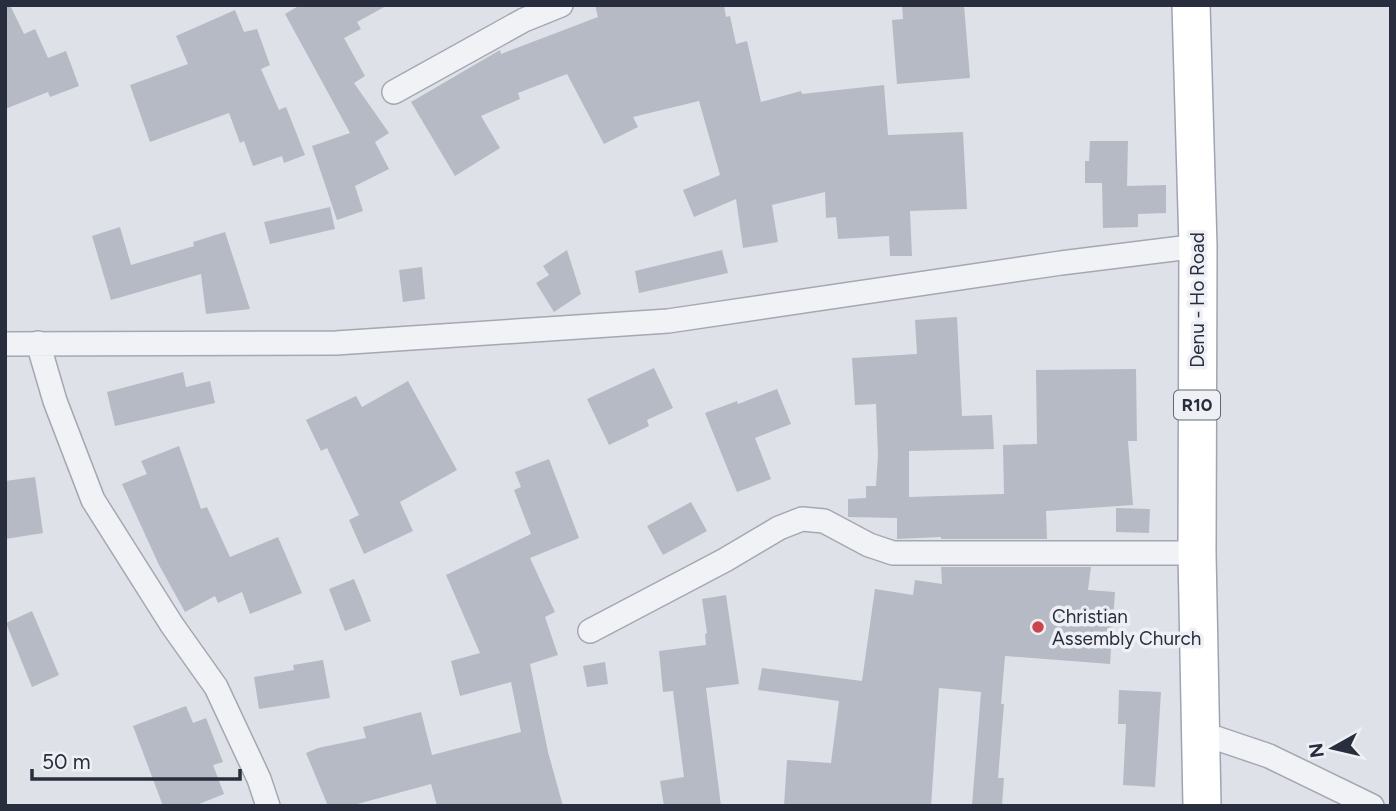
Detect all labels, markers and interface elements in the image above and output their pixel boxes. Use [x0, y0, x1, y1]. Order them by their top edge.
street label: Denu - Ho Road [1186, 232, 1209, 368]
road number: R10 [1174, 390, 1220, 419]
place label: Christian Assembly Church [1052, 605, 1201, 650]
marker: Christian Assembly Church [1030, 619, 1046, 635]
north arrow [1298, 713, 1368, 783]
scale bar [32, 738, 240, 782]
text: N [1304, 741, 1329, 759]
text: 50 m [42, 749, 91, 774]

